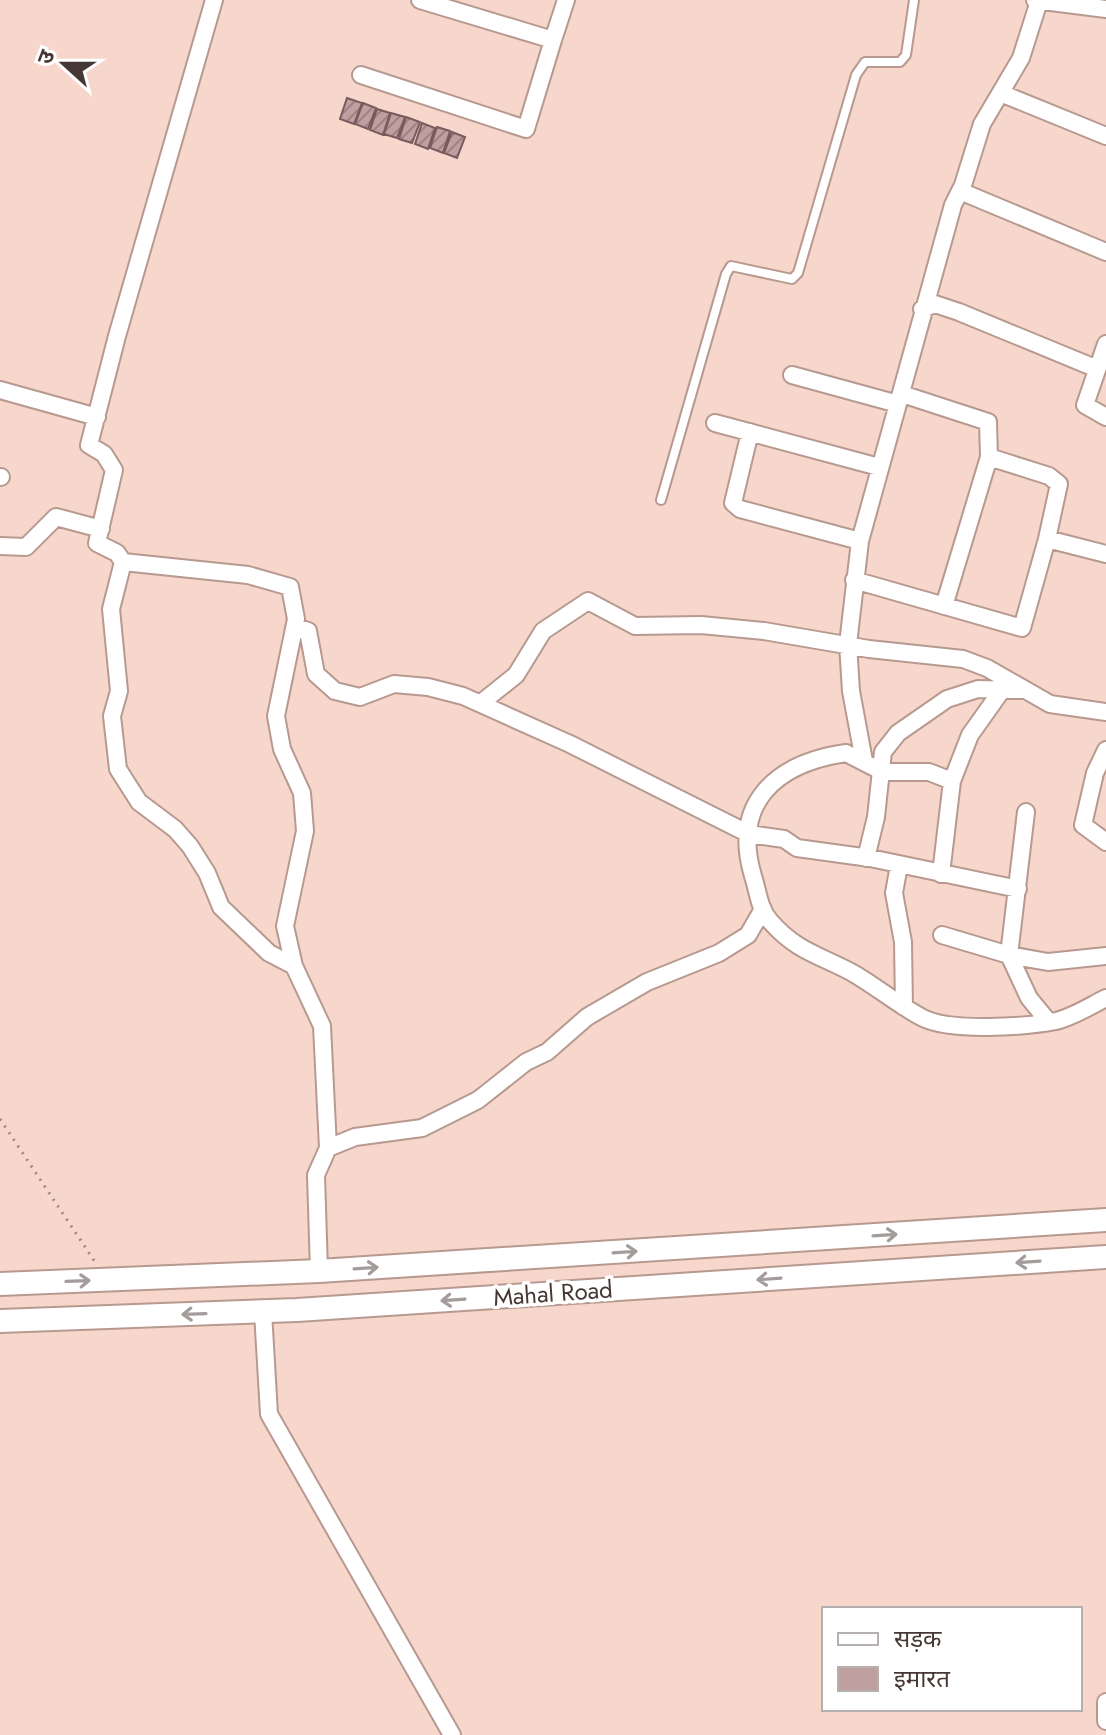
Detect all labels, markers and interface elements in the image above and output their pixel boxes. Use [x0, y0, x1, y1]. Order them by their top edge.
north arrow [24, 24, 104, 104]
text: उ [28, 44, 63, 69]
one-way arrow [871, 1227, 898, 1242]
one-way arrow [611, 1244, 638, 1259]
one-way arrow [1015, 1255, 1042, 1270]
one-way arrow [352, 1260, 379, 1275]
street label: Mahal Road [492, 1271, 614, 1315]
one-way arrow [756, 1272, 783, 1287]
one-way arrow [64, 1274, 91, 1289]
one-way arrow [440, 1293, 467, 1308]
one-way arrow [181, 1307, 208, 1322]
legend [822, 1607, 1082, 1711]
text: सड़क [894, 1621, 942, 1656]
text: इमारत [894, 1661, 951, 1696]

